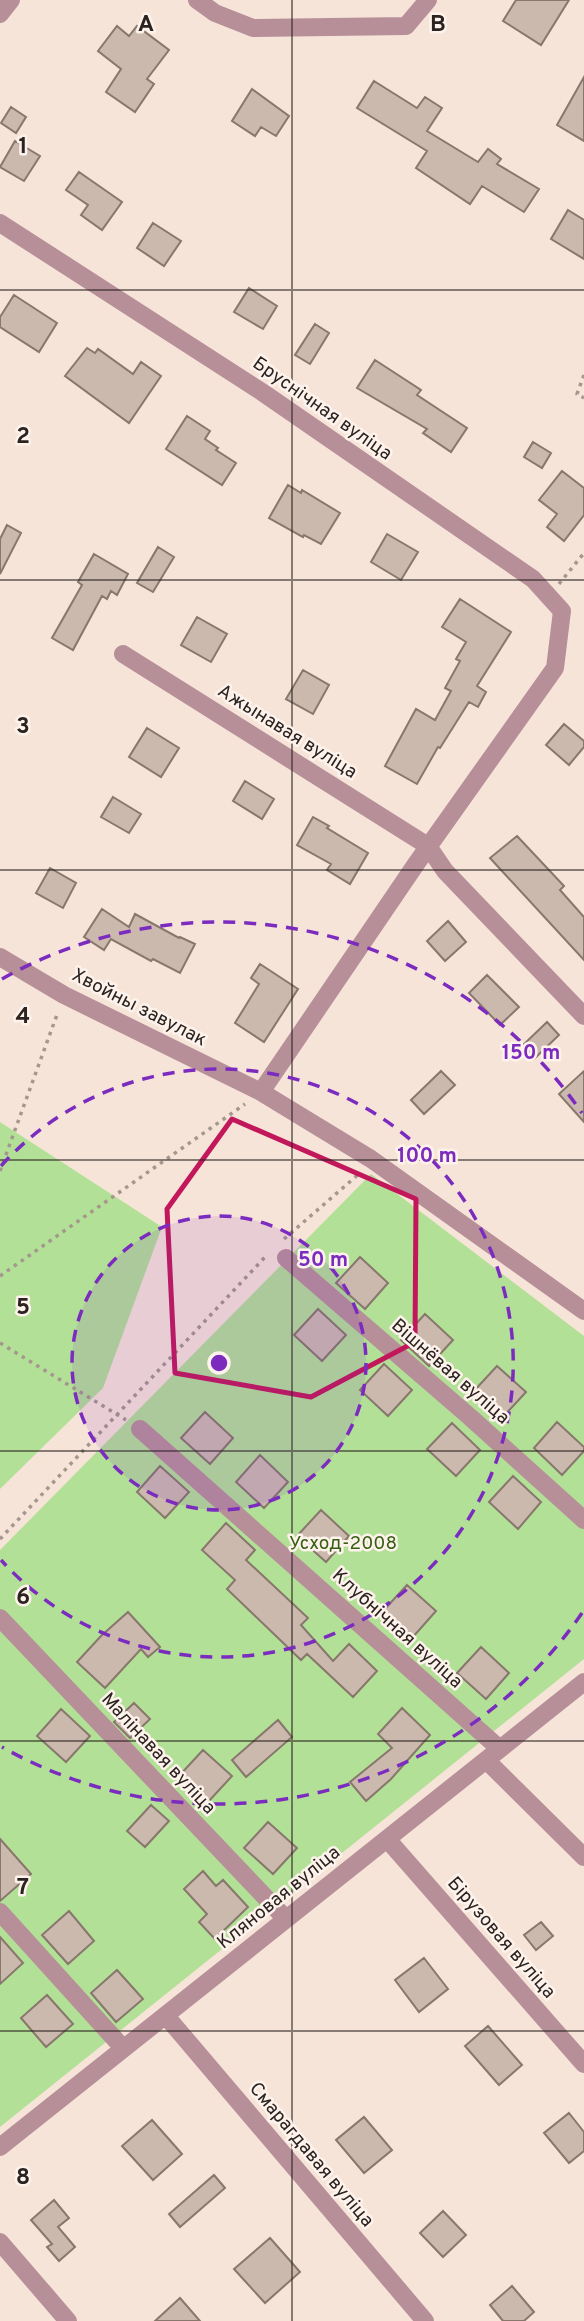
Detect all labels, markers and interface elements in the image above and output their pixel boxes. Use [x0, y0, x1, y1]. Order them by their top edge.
text: A [138, 11, 154, 40]
text: B [430, 11, 446, 40]
text: 1 [18, 133, 28, 162]
street label: Бруснічная вуліца [247, 352, 397, 466]
text: 2 [16, 423, 30, 452]
street label: Ажынавая вуліца [213, 679, 361, 785]
text: 3 [16, 713, 30, 742]
street label: Хвойны завулак [68, 964, 211, 1052]
text: 4 [16, 1003, 30, 1032]
text: 150 m [502, 1040, 560, 1067]
text: 100 m [397, 1143, 457, 1170]
text: 50 m [298, 1247, 348, 1274]
text: 5 [16, 1294, 30, 1323]
street label: Вішнёвая вуліца [386, 1314, 514, 1430]
centre of rings [207, 1351, 231, 1375]
park label: Усход-2008 [289, 1532, 397, 1556]
street label: Клубнічная вуліца [327, 1564, 467, 1694]
text: 6 [16, 1584, 30, 1613]
street label: Малінавая вуліца [96, 1688, 220, 1820]
street label: Кляновая вуліца [213, 1841, 345, 1955]
street label: Бірузовая вуліца [442, 1872, 560, 2004]
text: 7 [17, 1874, 29, 1903]
street label: Смарагдавая вуліца [243, 2078, 379, 2232]
text: 8 [16, 2164, 30, 2193]

